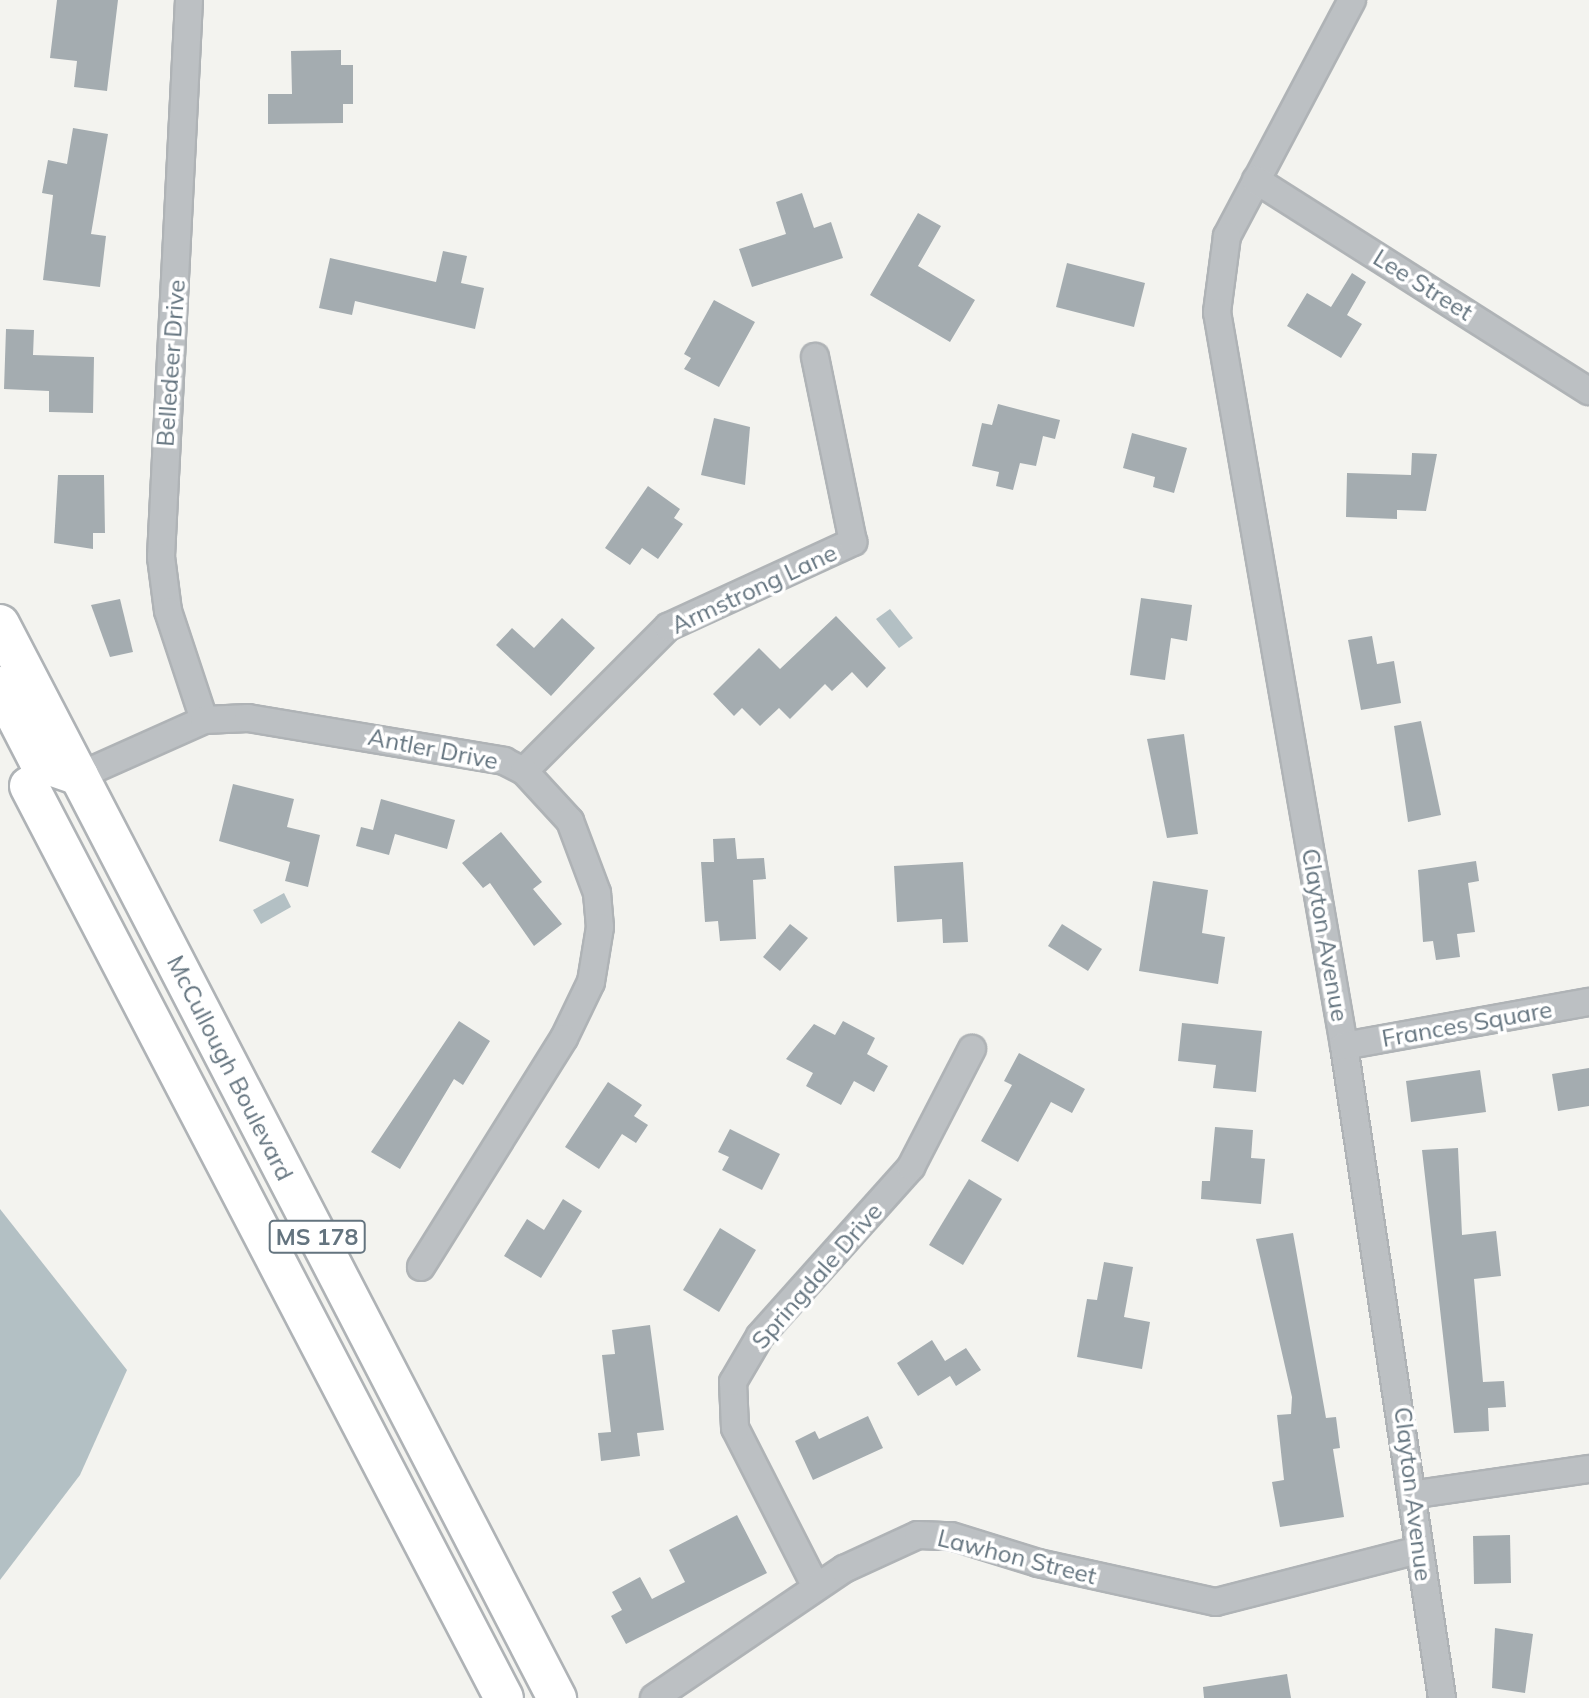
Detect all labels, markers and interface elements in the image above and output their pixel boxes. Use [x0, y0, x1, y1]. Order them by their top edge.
street label: Lee Street [1368, 243, 1478, 327]
street label: Belledeer Drive [151, 279, 191, 447]
street label: Armstrong Lane [667, 538, 841, 640]
street label: Antler Drive [366, 722, 500, 776]
street label: Clayton Avenue [1296, 846, 1354, 1024]
street label: McCullough Boulevard [161, 951, 299, 1185]
street label: Frances Square [1380, 995, 1554, 1053]
street label: Springdale Drive [746, 1197, 888, 1355]
road number: MS 178 [268, 1218, 366, 1256]
street label: Clayton Avenue [1388, 1405, 1438, 1583]
street label: Lawhon Street [935, 1523, 1099, 1591]

